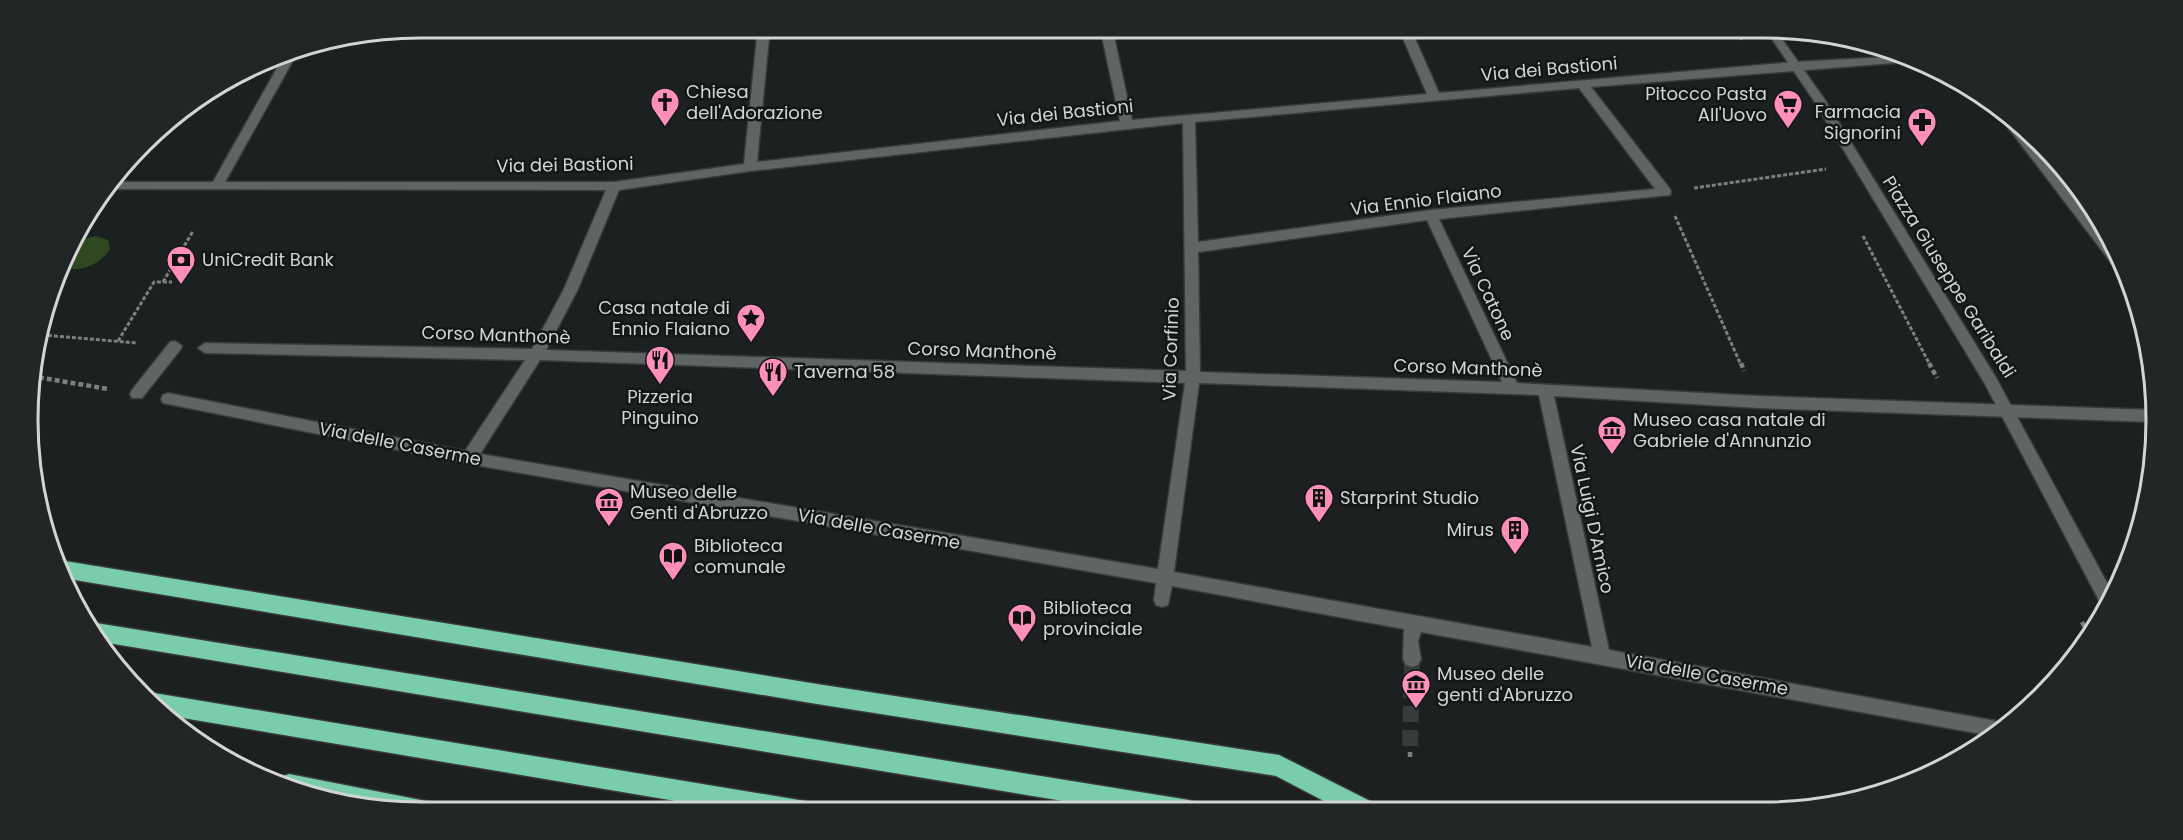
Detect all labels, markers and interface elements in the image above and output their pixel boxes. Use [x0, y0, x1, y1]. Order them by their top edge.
street label: Via dei Bastioni [1480, 50, 1618, 87]
place label: Chiesa dell'Adorazione [686, 79, 823, 125]
place label: Pitocco Pasta All'Uovo [1645, 81, 1767, 127]
church icon: Chiesa dell'Adorazione [649, 86, 681, 128]
supermarket icon: Pitocco Pasta All'Uovo [1772, 88, 1804, 130]
street label: Via dei Bastioni [995, 93, 1134, 132]
place label: Farmacia Signorini [1815, 99, 1901, 145]
pharmacy icon: Farmacia Signorini [1906, 106, 1938, 148]
street label: Via dei Bastioni [496, 151, 634, 178]
street label: Piazza Giuseppe Garibaldi [1877, 171, 2022, 383]
street label: Via Ennio Flaiano [1349, 178, 1503, 221]
street label: Via Catone [1456, 243, 1521, 345]
bank icon: UniCredit Bank [165, 244, 197, 286]
place label: UniCredit Bank [202, 247, 335, 272]
place label: Casa natale di Ennio Flaiano [598, 295, 730, 341]
street label: Via Corfinio [1156, 297, 1185, 401]
place icon: Casa natale di Ennio Flaiano [735, 302, 767, 344]
street label: Corso Manthonè [421, 319, 571, 350]
street label: Corso Manthonè [907, 335, 1057, 366]
restaurant icon: Pizzeria Pinguino [644, 344, 676, 386]
street label: Corso Manthonè [1393, 352, 1543, 383]
restaurant icon: Taverna 58 [757, 356, 789, 398]
place label: Taverna 58 [794, 359, 895, 384]
place label: Pizzeria Pinguino [621, 384, 699, 430]
place label: Museo casa natale di Gabriele d'Annunzio [1633, 407, 1826, 453]
museum icon: Museo casa natale di Gabriele d'Annunzio [1596, 414, 1628, 456]
street label: Via delle Caserme [317, 416, 483, 471]
street label: Via Luigi D'Amico [1564, 442, 1621, 596]
place label: Museo delle Genti d'Abruzzo [630, 479, 768, 525]
building icon: Starprint Studio [1303, 482, 1335, 524]
place label: Starprint Studio [1340, 485, 1479, 510]
museum icon: Museo delle Genti d'Abruzzo [593, 486, 625, 528]
street label: Via delle Caserme [796, 502, 962, 555]
building icon: Mirus [1499, 514, 1531, 556]
place label: Mirus [1446, 517, 1494, 542]
place label: Biblioteca comunale [694, 533, 786, 579]
library icon: Biblioteca comunale [657, 540, 689, 582]
place label: Biblioteca provinciale [1043, 595, 1143, 641]
library icon: Biblioteca provinciale [1006, 602, 1038, 644]
street label: Via delle Caserme [1624, 648, 1790, 701]
place label: Museo delle genti d'Abruzzo [1437, 661, 1573, 707]
museum icon: Museo delle genti d'Abruzzo [1400, 668, 1432, 710]

